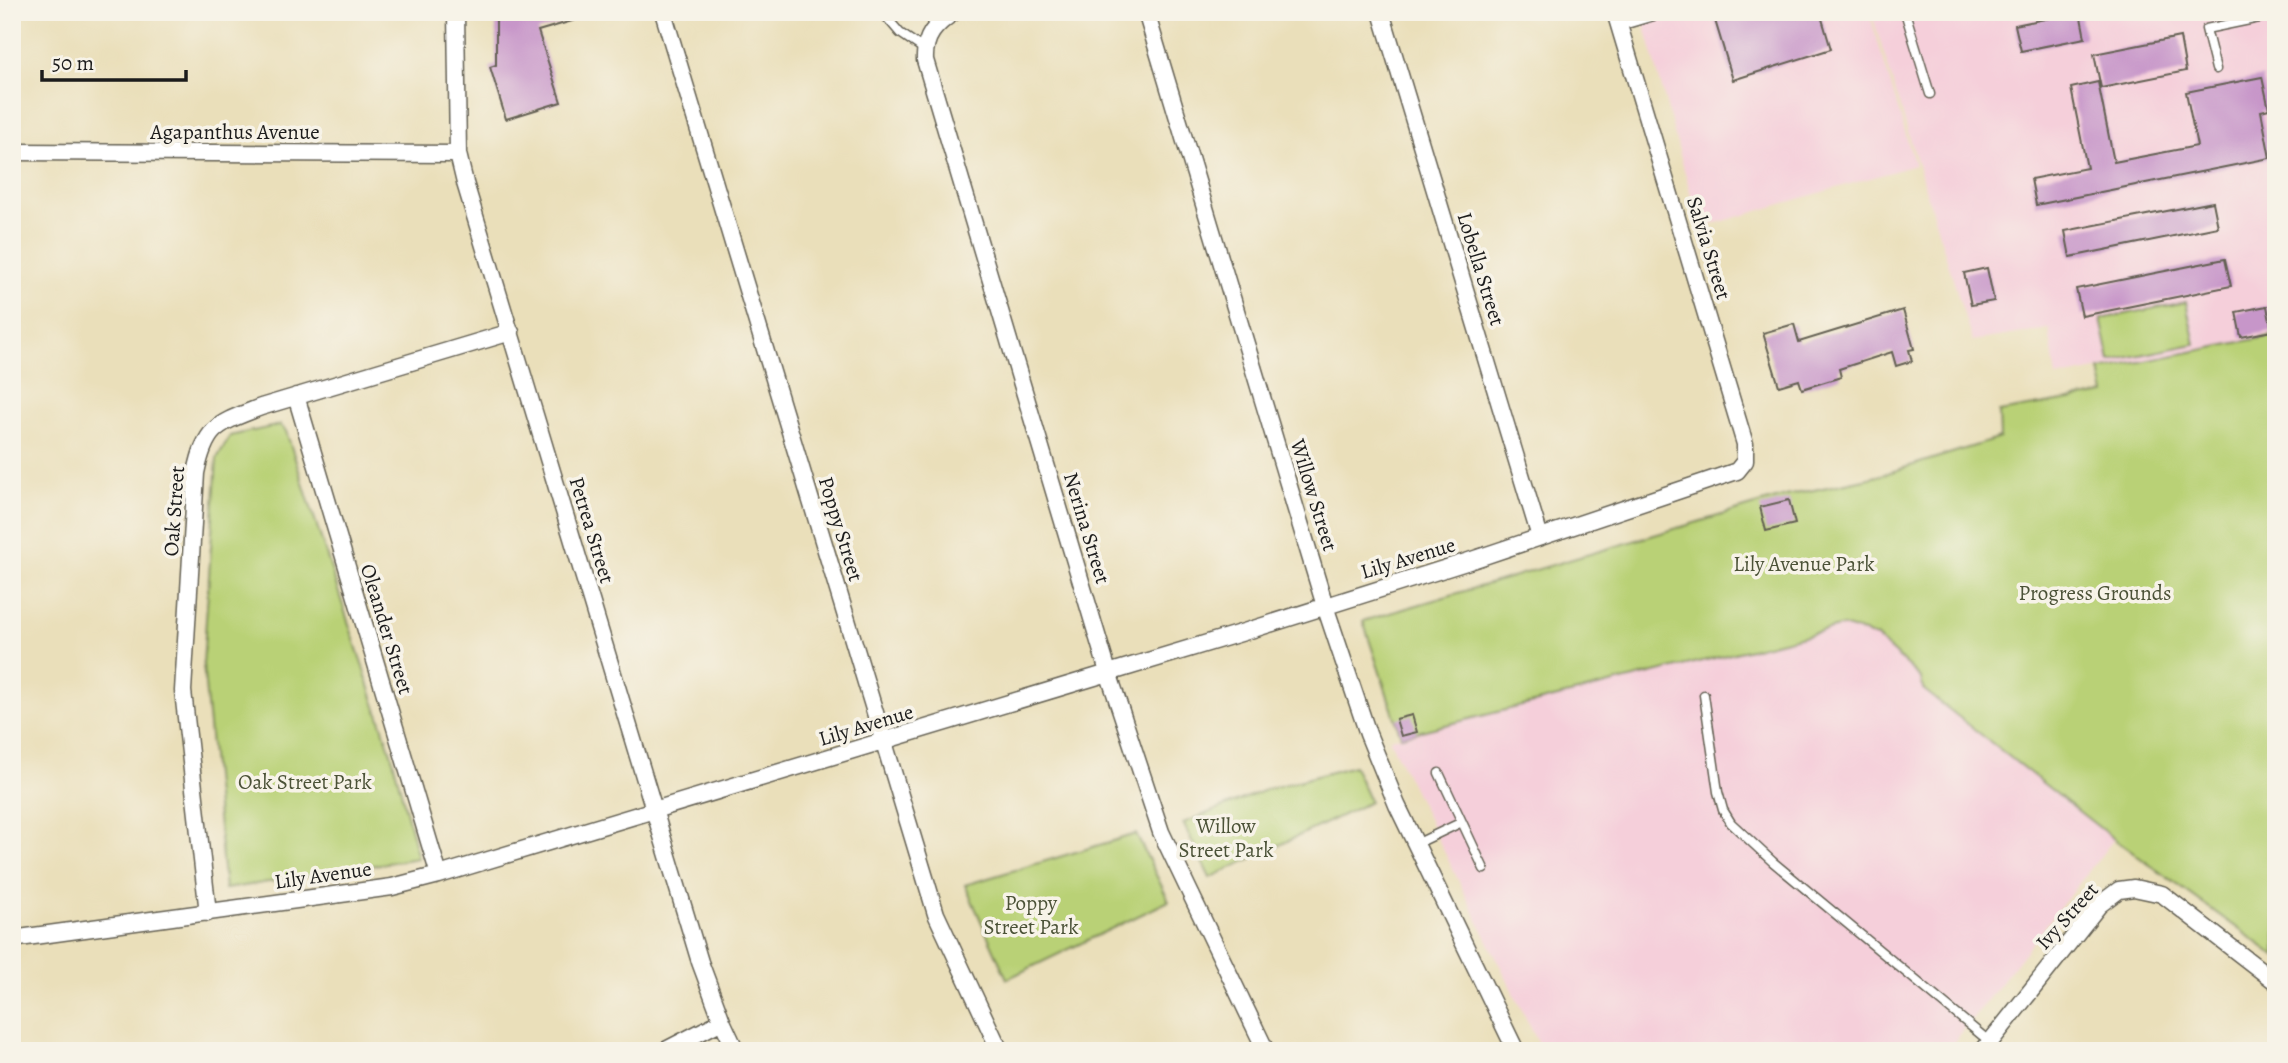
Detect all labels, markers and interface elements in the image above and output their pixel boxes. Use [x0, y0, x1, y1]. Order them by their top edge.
scale bar [42, 38, 186, 82]
text: 50 m [52, 49, 94, 77]
street label: Agapanthus Avenue [149, 118, 320, 146]
street label: Salvia Street [1680, 193, 1738, 303]
street label: Lobella Street [1451, 209, 1512, 329]
street label: Willow Street [1283, 435, 1344, 554]
street label: Oak Street [157, 465, 191, 557]
street label: Nerina Street [1057, 469, 1117, 587]
street label: Petrea Street [563, 473, 621, 587]
street label: Poppy Street [812, 473, 870, 585]
street label: Lily Avenue [1357, 530, 1459, 586]
park label: Lily Avenue Park [1733, 550, 1875, 578]
street label: Oleander Street [354, 560, 420, 698]
park label: Progress Grounds [2019, 579, 2171, 607]
street label: Lily Avenue [815, 697, 917, 753]
park label: Oak Street Park [238, 768, 373, 796]
park label: Willow Street Park [1178, 812, 1274, 864]
street label: Lily Avenue [273, 854, 373, 896]
street label: Ivy Street [2029, 876, 2105, 956]
park label: Poppy Street Park [983, 889, 1079, 941]

